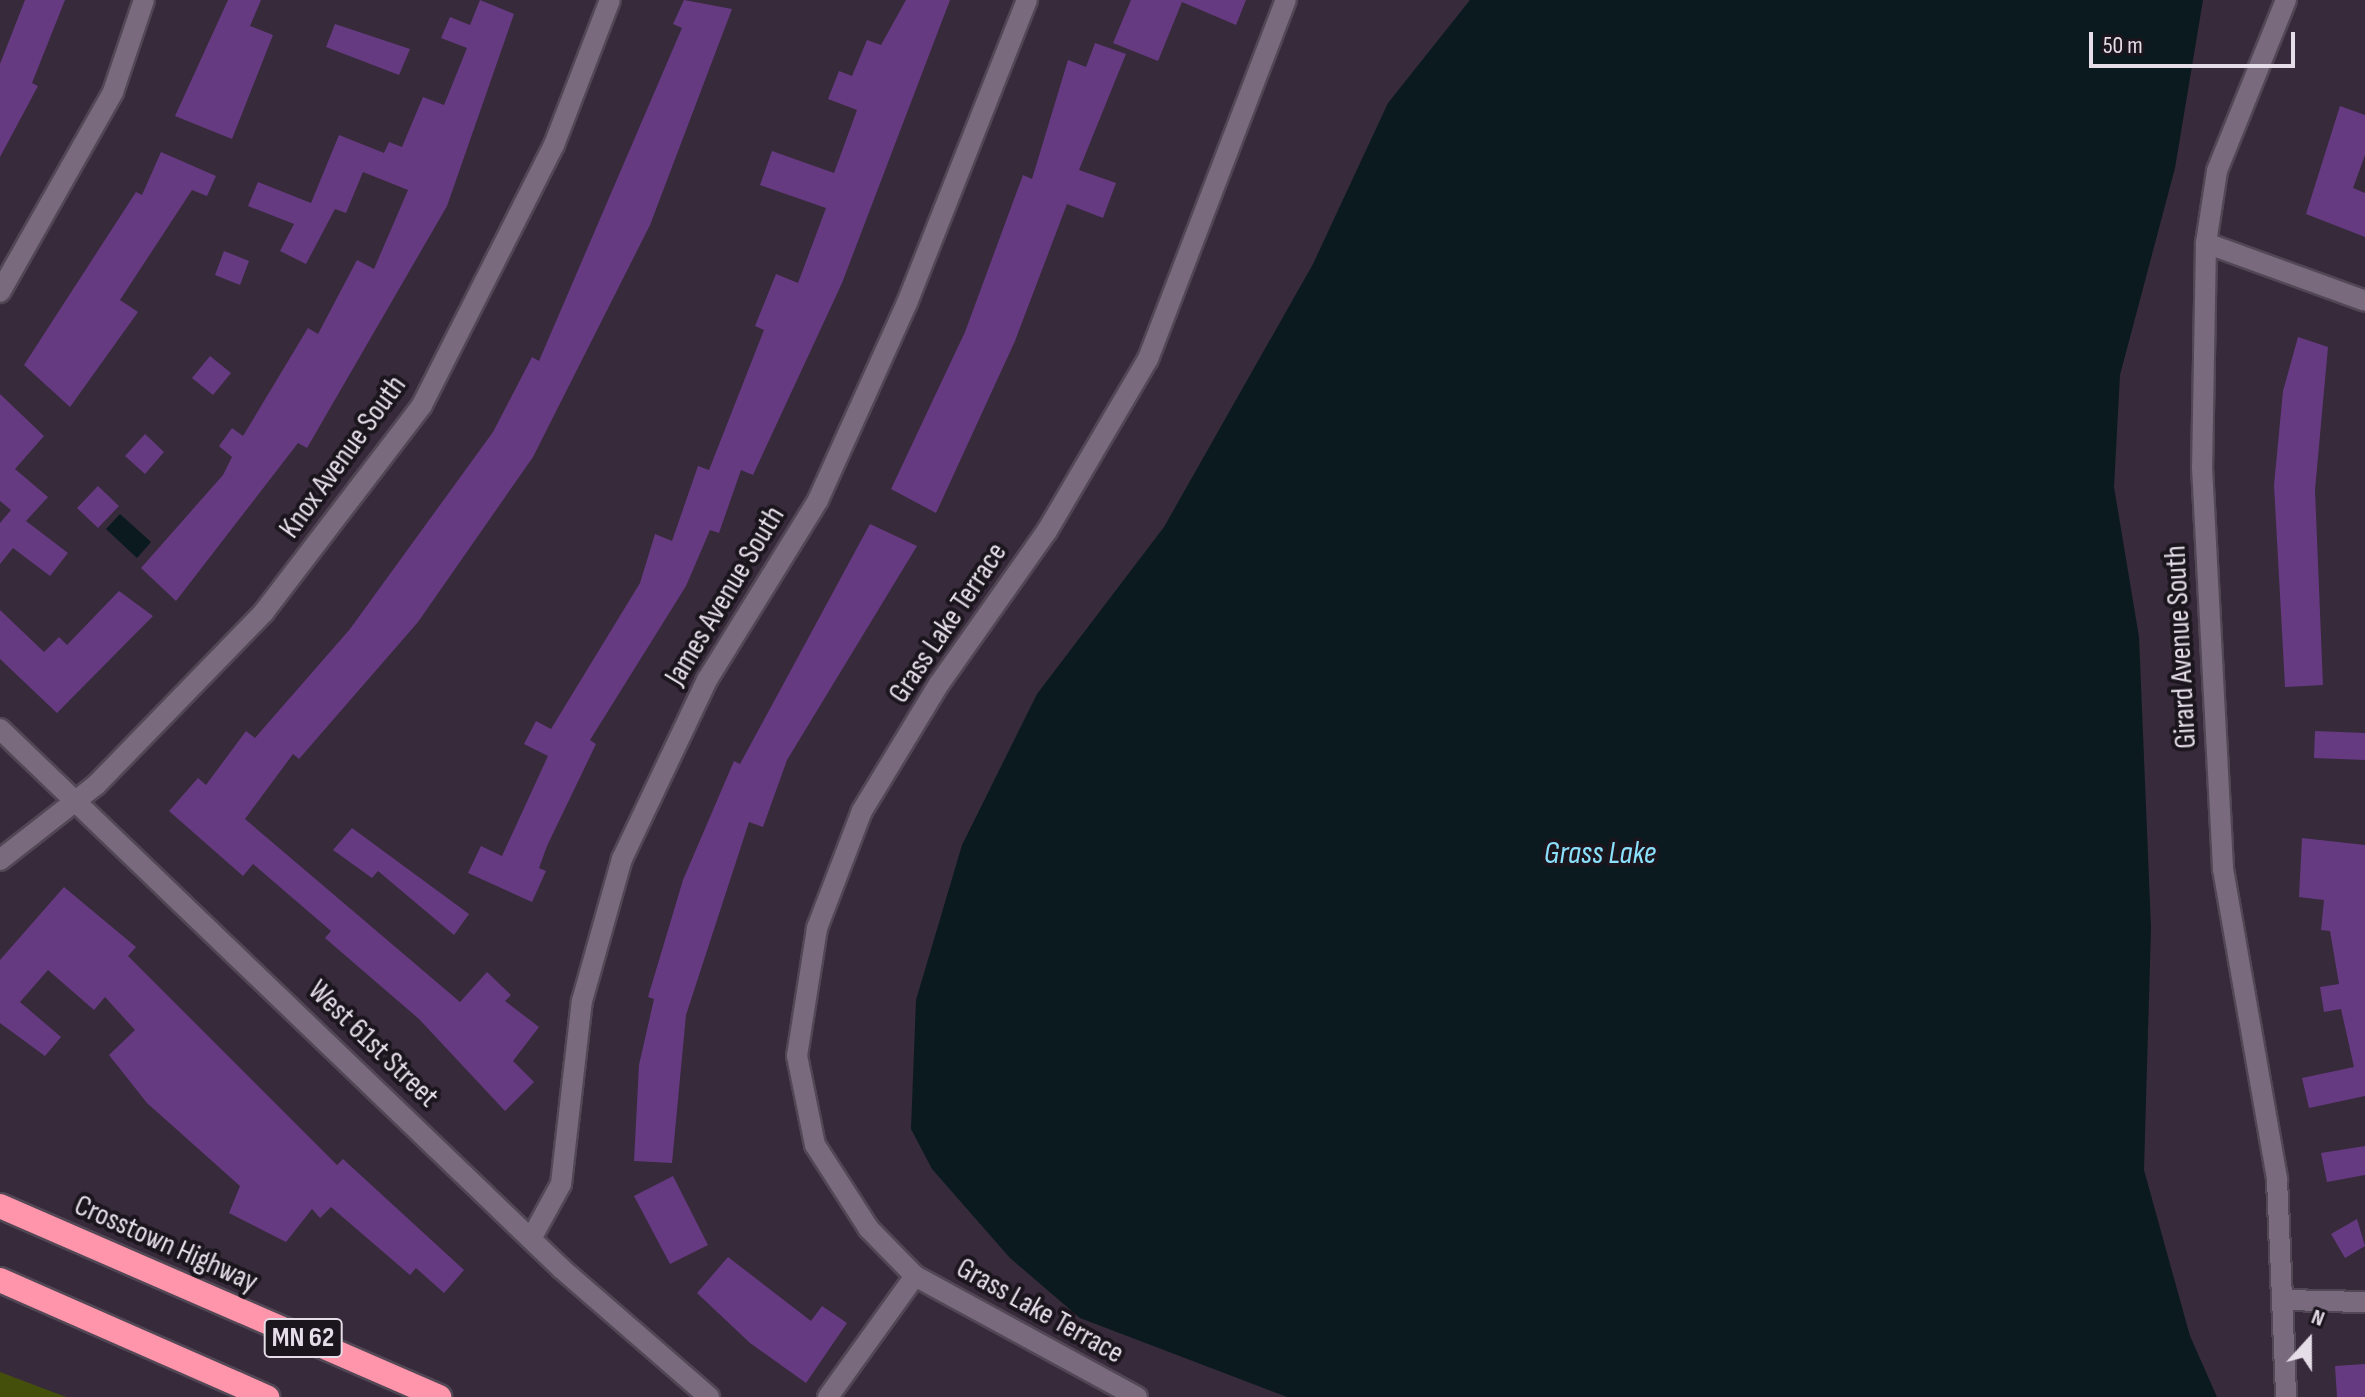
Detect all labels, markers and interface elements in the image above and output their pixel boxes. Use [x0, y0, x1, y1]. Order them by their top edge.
scale bar [2093, 16, 2299, 66]
text: 50 m [2103, 31, 2143, 60]
street label: Knox Avenue South [272, 369, 414, 545]
street label: James Avenue South [657, 500, 793, 692]
street label: Grass Lake Terrace [881, 536, 1015, 710]
street label: Girard Avenue South [2158, 544, 2204, 750]
water label: Grass Lake [1544, 835, 1656, 873]
street label: West 61st Street [300, 973, 446, 1115]
street label: Crosstown Highway [69, 1188, 263, 1300]
street label: Grass Lake Terrace [950, 1250, 1130, 1372]
north arrow [2269, 1301, 2349, 1381]
text: N [2307, 1303, 2328, 1333]
road number: MN 62 [263, 1314, 343, 1362]

